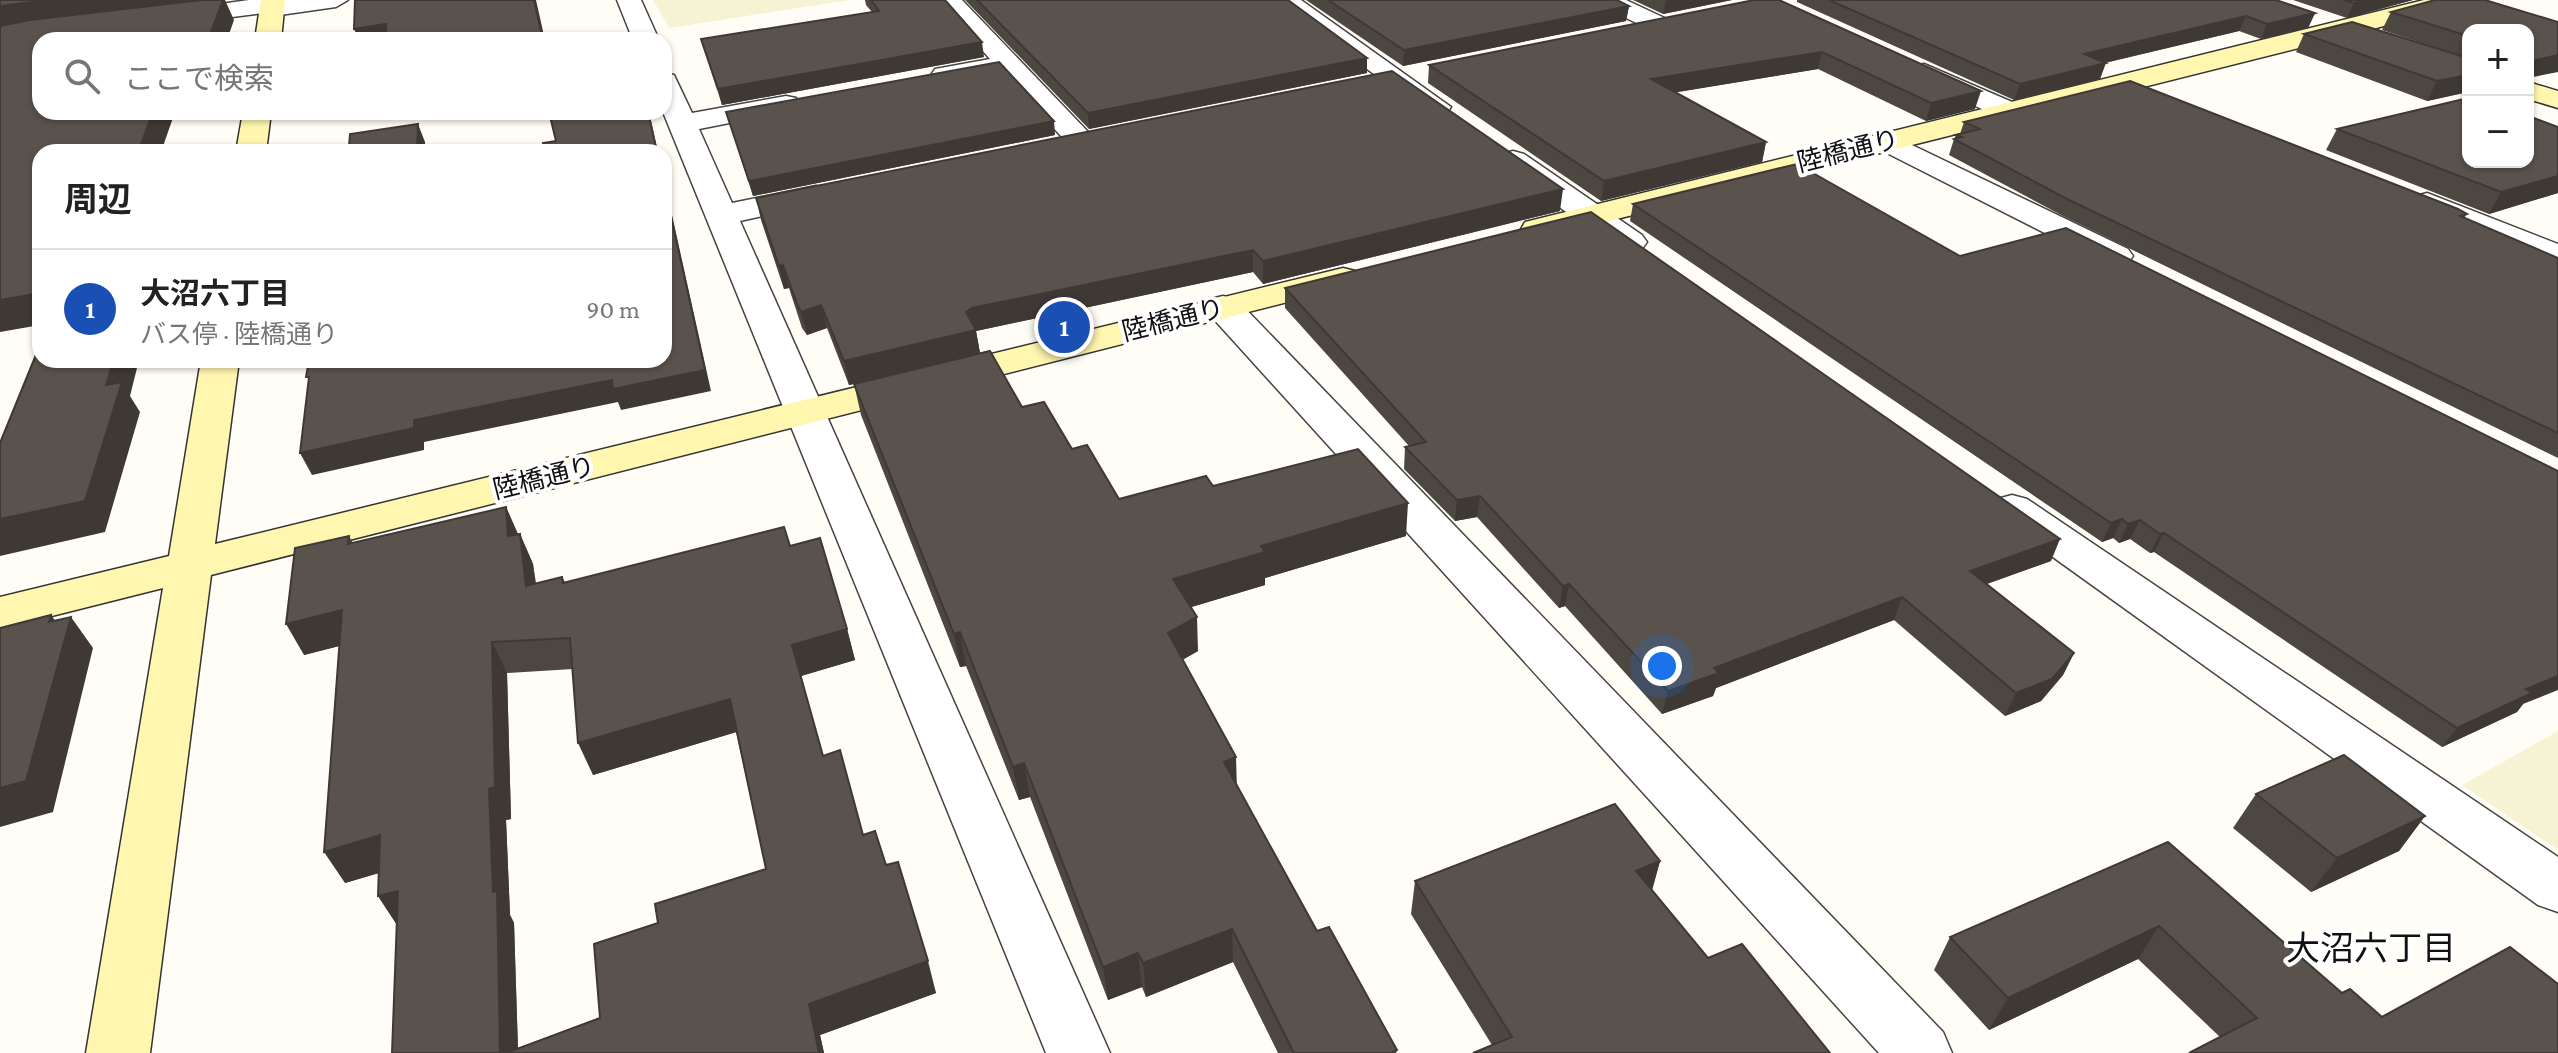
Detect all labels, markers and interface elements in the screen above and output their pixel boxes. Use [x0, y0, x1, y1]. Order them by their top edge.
map controls [2462, 24, 2534, 168]
button: + [2462, 24, 2534, 96]
search box [32, 32, 672, 120]
icon: search [60, 54, 104, 98]
text: ここで検索 [124, 62, 274, 95]
button: − [2462, 96, 2534, 168]
street label: 陸橋通り [1794, 124, 1902, 178]
text: 周辺 [64, 181, 132, 218]
text: 大沼六丁目 [140, 277, 290, 310]
street label: 陸橋通り [1119, 293, 1227, 347]
text: 1 [85, 295, 95, 324]
text: 90 m [586, 295, 640, 324]
pin: 1 [1038, 297, 1090, 357]
text: バス停 · 陸橋通り [140, 320, 338, 349]
street label: 陸橋通り [490, 451, 598, 505]
your location [1642, 646, 1682, 686]
district label: 大沼六丁目 [2286, 930, 2456, 967]

